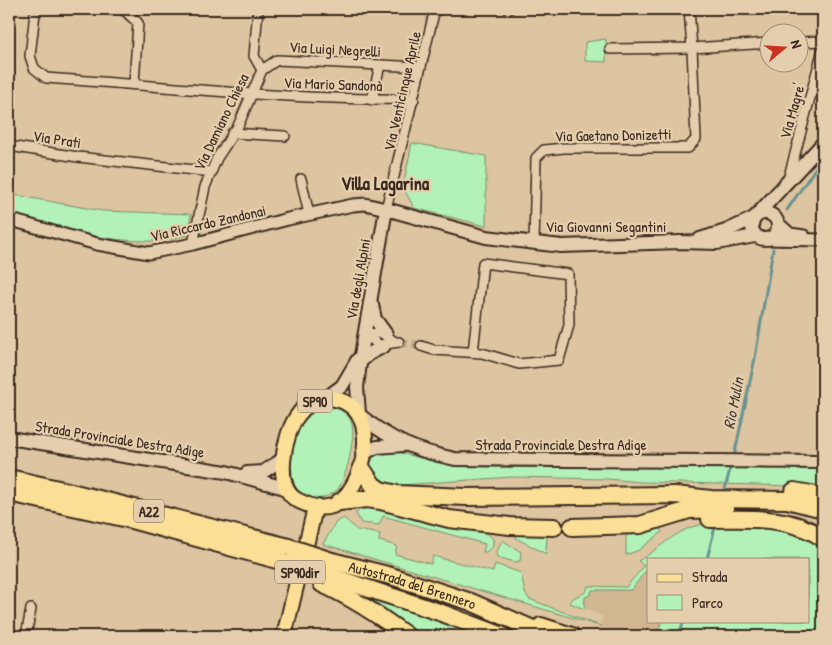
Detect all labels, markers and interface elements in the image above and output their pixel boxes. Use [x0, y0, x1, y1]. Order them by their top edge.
north arrow [760, 22, 810, 72]
street label: Via Venticinque Aprile [378, 29, 426, 153]
street label: Via Luigi Negrelli [289, 36, 381, 62]
text: N [787, 37, 807, 51]
street label: Via Damiano Chiesa [188, 70, 254, 174]
street label: Via Mario Sandonà [283, 72, 383, 96]
street label: Via Magre' [774, 81, 810, 141]
street label: Via Gaetano Donizetti [554, 123, 672, 147]
street label: Via Prati [31, 125, 83, 153]
district label: Villa Lagarina [341, 171, 430, 197]
street label: Via Riccardo Zandonai [148, 199, 268, 247]
street label: Via Giovanni Segantini [546, 216, 666, 237]
street label: Via degli Alpini [341, 237, 375, 321]
water label: Rio Mulin [717, 374, 749, 431]
road number: SP90 [298, 390, 332, 412]
street label: Strada Provinciale Destra Adige [34, 415, 206, 463]
street label: Strada Provinciale Destra Adige [476, 434, 646, 455]
road number: A22 [134, 500, 164, 522]
street label: Autostrada del Brennero [347, 555, 480, 614]
legend [647, 558, 810, 622]
road number: SP90dir [275, 560, 325, 584]
text: Strada [692, 566, 728, 587]
text: Parco [692, 592, 723, 613]

